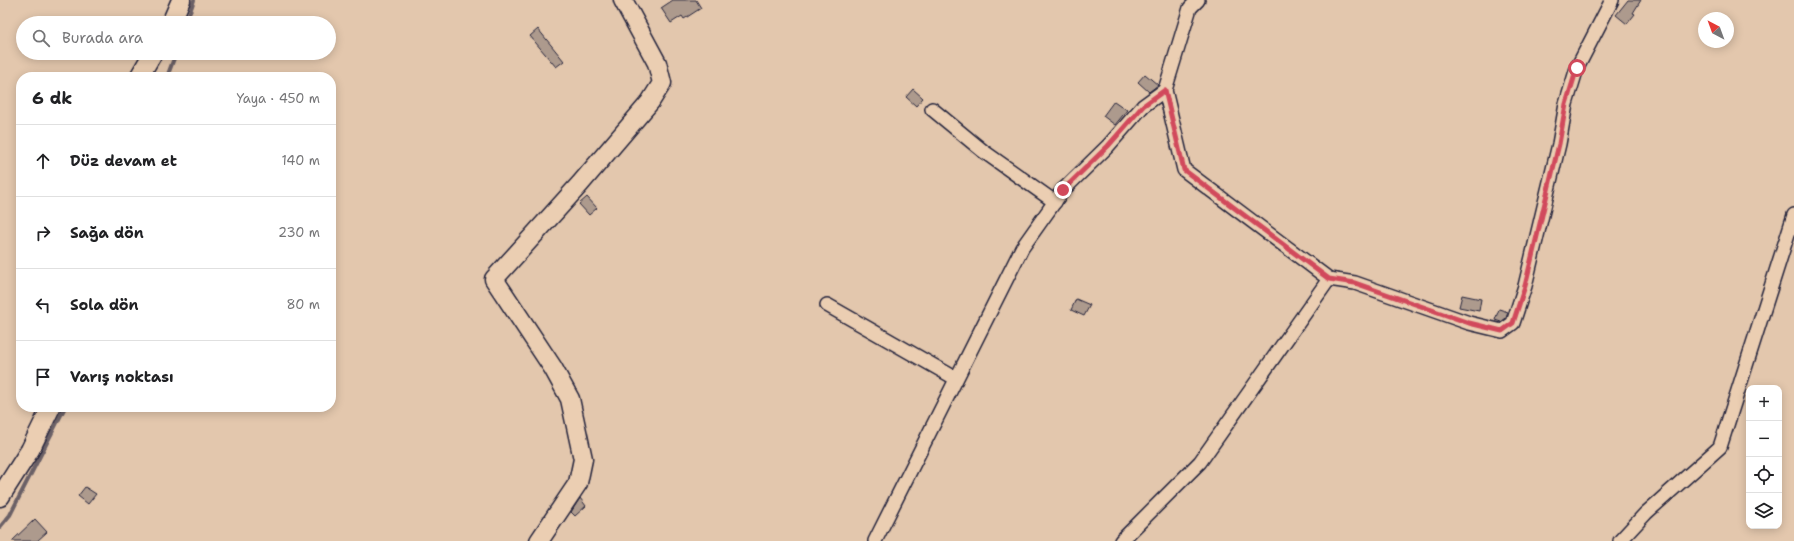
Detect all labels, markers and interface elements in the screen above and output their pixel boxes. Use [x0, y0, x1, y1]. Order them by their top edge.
north arrow [1698, 12, 1734, 48]
search box [16, 16, 336, 60]
icon: search [30, 27, 52, 49]
text: Burada ara [62, 28, 143, 48]
route start [1568, 59, 1586, 77]
text: 6 dk [32, 87, 72, 109]
text: Yaya · 450 m [236, 90, 320, 107]
icon: ahead [32, 150, 54, 172]
text: Düz devam et [70, 151, 177, 171]
text: 140 m [281, 152, 320, 169]
route end [1054, 181, 1072, 199]
icon: right [32, 222, 54, 244]
text: Sağa dön [70, 223, 144, 243]
text: 230 m [278, 224, 320, 241]
icon: left [32, 294, 54, 316]
text: Sola dön [70, 295, 139, 315]
text: 80 m [286, 296, 320, 313]
icon: arrive [32, 366, 54, 388]
text: Varış noktası [70, 367, 174, 387]
map controls [1746, 385, 1782, 529]
button: + [1746, 385, 1782, 421]
button: − [1746, 421, 1782, 457]
button: locate [1746, 457, 1782, 493]
button: layers [1746, 493, 1782, 529]

